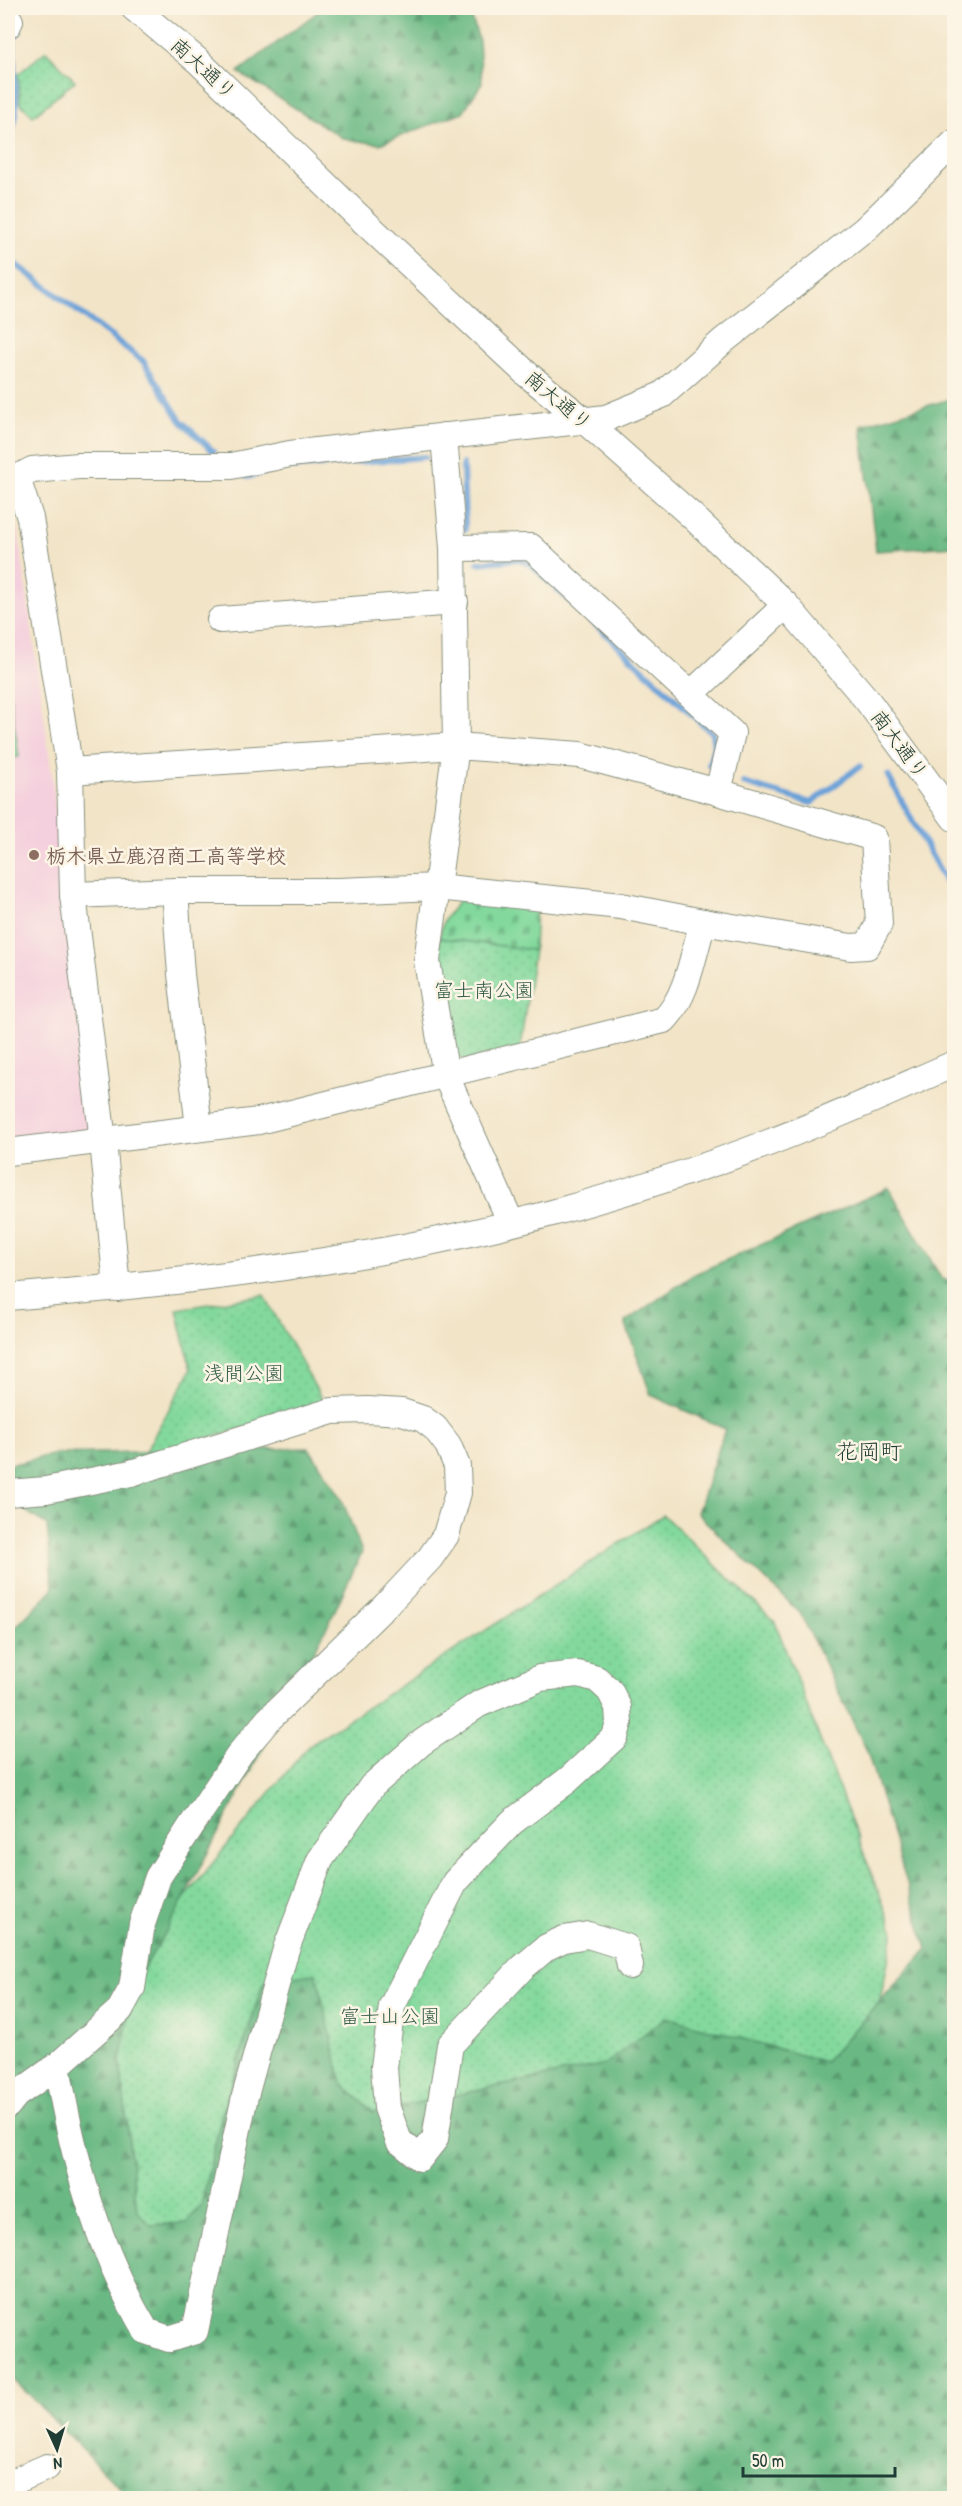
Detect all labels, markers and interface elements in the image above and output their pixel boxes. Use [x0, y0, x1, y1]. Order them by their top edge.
street label: 南大通り [165, 31, 243, 105]
street label: 南大通り [520, 364, 598, 436]
street label: 南大通り [865, 704, 935, 784]
place label: 栃木県立鹿沼商工高等学校 [46, 842, 286, 869]
marker: 栃木県立鹿沼商工高等学校 [27, 848, 41, 862]
park label: 富士南公園 [434, 976, 534, 1003]
park label: 浅間公園 [204, 1359, 284, 1386]
district label: 花岡町 [836, 1436, 902, 1466]
park label: 富士山公園 [340, 2002, 440, 2029]
north arrow [27, 2419, 87, 2479]
scale bar [743, 2440, 894, 2478]
text: 50 m [752, 2448, 784, 2473]
text: N [53, 2453, 63, 2475]

